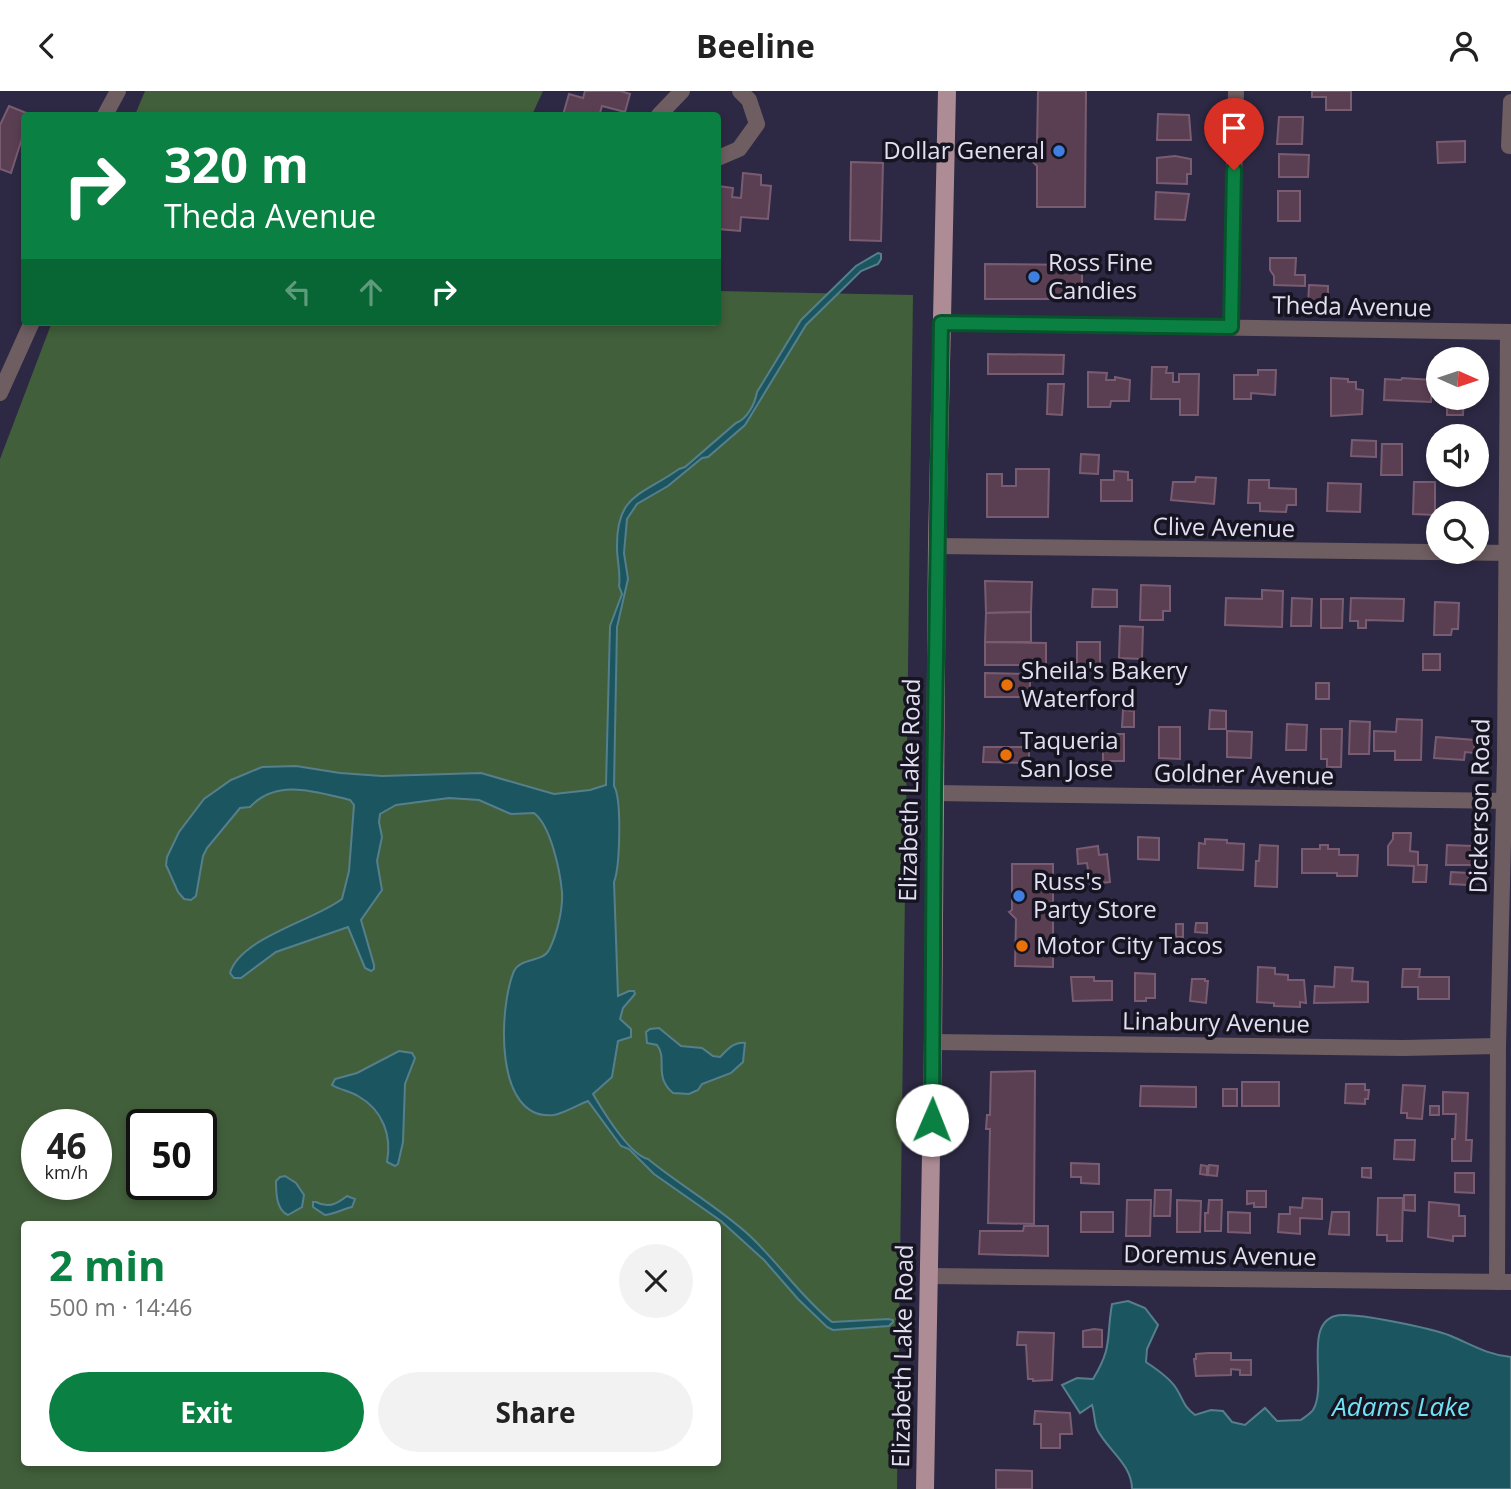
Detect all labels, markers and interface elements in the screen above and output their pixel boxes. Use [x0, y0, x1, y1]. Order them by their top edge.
text: Beeline [696, 24, 815, 67]
icon: back [28, 27, 66, 65]
icon: person [1445, 27, 1483, 65]
pin [1204, 98, 1264, 170]
icon: arrive [1215, 109, 1253, 147]
text: 320 m [164, 131, 309, 197]
place label: Dollar General [883, 133, 1045, 166]
icon: right [49, 140, 140, 231]
marker: Dollar General [1051, 143, 1067, 159]
text: Theda Avenue [164, 194, 376, 237]
place label: Ross Fine Candies [1048, 245, 1153, 306]
marker: Ross Fine Candies [1026, 269, 1042, 285]
icon: left [279, 273, 317, 311]
icon: ahead [352, 273, 390, 311]
icon: right [425, 273, 463, 311]
street label: Theda Avenue [1272, 288, 1432, 323]
north arrow [1426, 347, 1489, 409]
map controls [1426, 347, 1489, 564]
button: sound [1426, 424, 1489, 487]
button: search [1426, 501, 1489, 564]
street label: Clive Avenue [1152, 509, 1296, 544]
place label: Sheila's Bakery Waterford [1021, 653, 1188, 714]
marker: Sheila's Bakery Waterford [999, 677, 1015, 693]
street label: Elizabeth Lake Road [890, 678, 927, 902]
street label: Dickerson Road [1460, 718, 1497, 894]
place label: Taqueria San Jose [1020, 723, 1119, 784]
marker: Taqueria San Jose [998, 747, 1014, 763]
street label: Goldner Avenue [1154, 755, 1335, 792]
place label: Russ's Party Store [1033, 864, 1157, 925]
marker: Russ's Party Store [1011, 888, 1027, 904]
place label: Motor City Tacos [1036, 928, 1223, 961]
marker: Motor City Tacos [1014, 938, 1030, 954]
street label: Linabury Avenue [1122, 1003, 1310, 1040]
position arrow [895, 1083, 969, 1157]
speed limit sign: 50 [126, 1109, 217, 1200]
text: 46 [46, 1122, 87, 1169]
text: km/h [45, 1160, 88, 1184]
text: 2 min [49, 1236, 166, 1293]
street label: Doremus Avenue [1123, 1236, 1317, 1273]
button: close [619, 1244, 693, 1318]
street label: Elizabeth Lake Road [883, 1244, 920, 1468]
text: 500 m · 14:46 [49, 1291, 192, 1323]
button: Exit [49, 1372, 364, 1452]
button: Share [378, 1372, 693, 1452]
water label: Adams Lake [1330, 1388, 1470, 1424]

